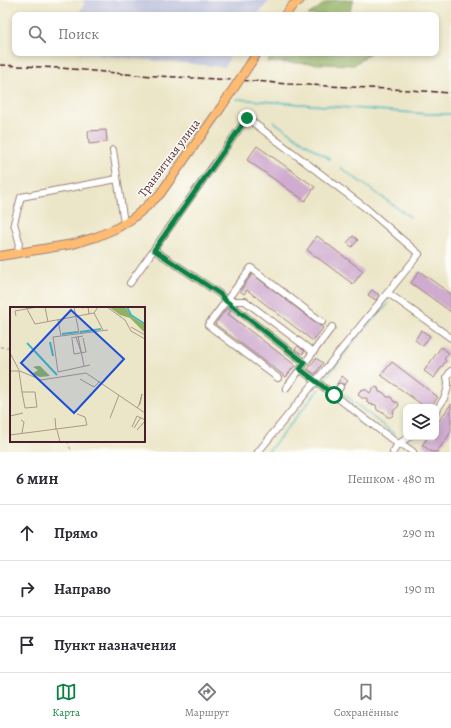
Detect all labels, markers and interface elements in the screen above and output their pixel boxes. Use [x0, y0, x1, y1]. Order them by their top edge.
search box [12, 12, 439, 56]
icon: search [26, 23, 48, 45]
text: Поиск [58, 24, 99, 44]
route end [238, 109, 256, 127]
street label: Транзитная улица [134, 115, 204, 200]
inset map [10, 307, 145, 442]
route start [325, 386, 343, 404]
map controls [403, 404, 439, 440]
button: layers [403, 404, 439, 440]
text: 6 мин [16, 467, 58, 490]
text: Пешком · 480 m [347, 470, 435, 487]
icon: ahead [16, 522, 38, 544]
text: Прямо [54, 523, 98, 543]
text: 290 m [403, 524, 435, 541]
icon: right [16, 578, 38, 600]
text: Направо [54, 579, 111, 599]
text: 190 m [404, 580, 435, 597]
icon: arrive [16, 634, 38, 656]
text: Пункт назначения [54, 635, 176, 655]
tab: Карта [52, 681, 80, 720]
tab: Маршрут [185, 681, 229, 720]
tab: Сохранённые [334, 681, 399, 720]

